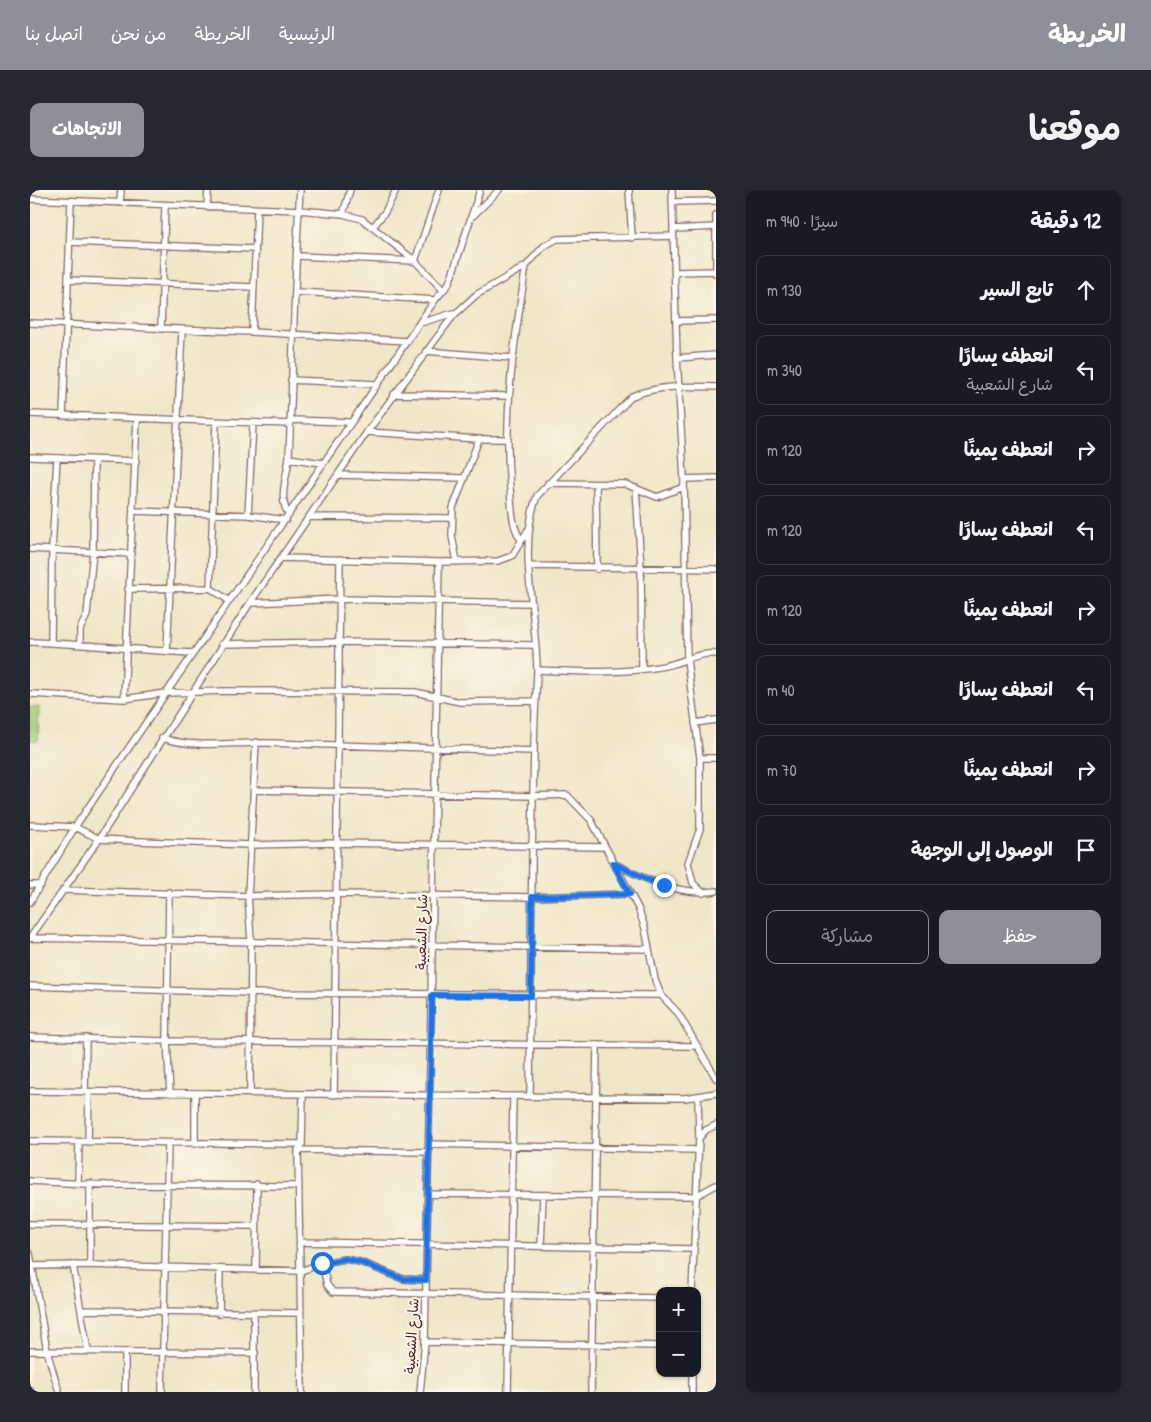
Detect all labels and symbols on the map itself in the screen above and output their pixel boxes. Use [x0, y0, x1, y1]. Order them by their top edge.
route end [653, 874, 676, 897]
street label: شارع الشعبية [411, 894, 432, 970]
route start [311, 1252, 334, 1275]
street label: شارع الشعبية [400, 1298, 423, 1374]

